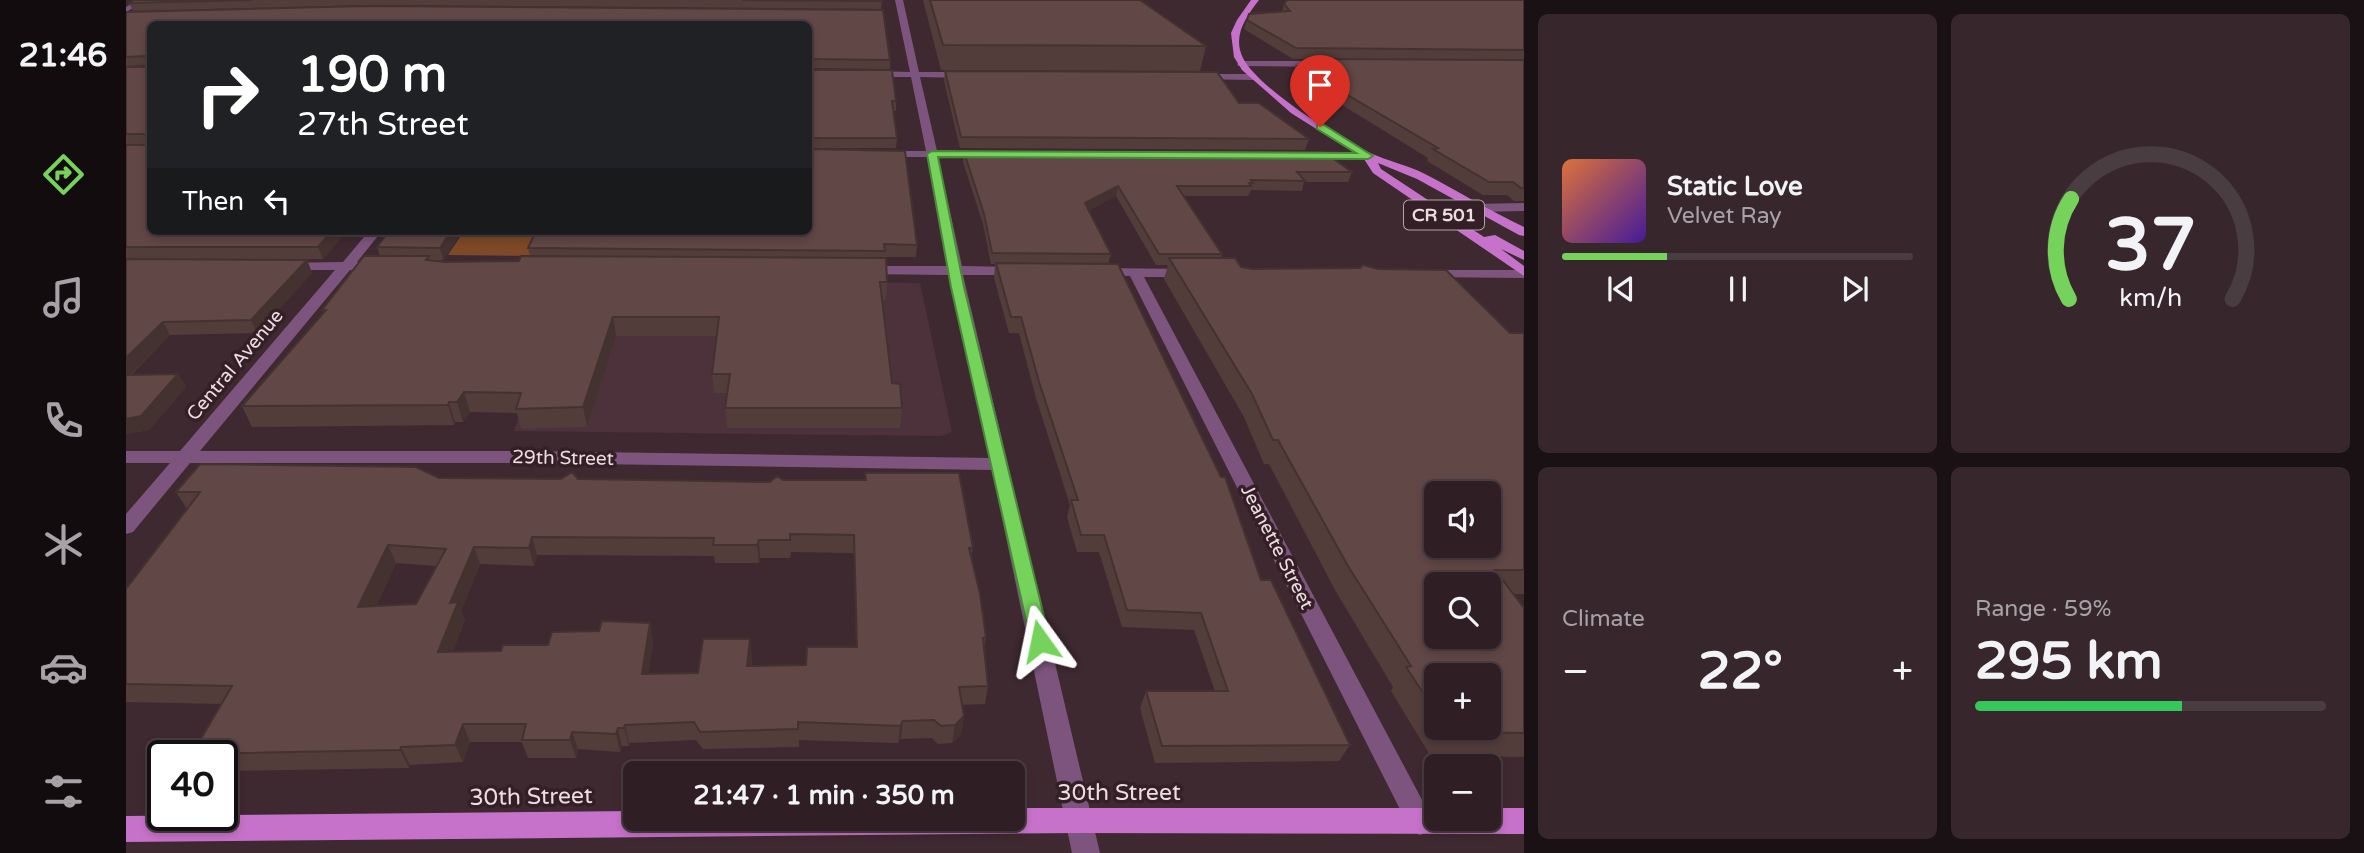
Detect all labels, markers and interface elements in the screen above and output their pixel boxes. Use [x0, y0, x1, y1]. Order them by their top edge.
text: 21:46 [19, 37, 107, 75]
text: 190 m [297, 46, 447, 105]
icon: right [182, 49, 273, 140]
pin [1290, 55, 1350, 127]
icon: arrive [1301, 66, 1339, 104]
text: 27th Street [297, 106, 469, 144]
icon: directions [39, 150, 88, 199]
text: Static Love [1667, 171, 1803, 202]
icon: left [258, 182, 296, 220]
text: Then [182, 186, 244, 217]
road number: CR 501 [1404, 200, 1484, 230]
text: Velvet Ray [1667, 202, 1782, 230]
text: 37 [2105, 203, 2196, 291]
icon: previous [1602, 270, 1640, 308]
icon: pause [1719, 270, 1757, 308]
icon: next [1836, 270, 1874, 308]
icon: music [39, 273, 88, 322]
text: km/h [2119, 283, 2182, 313]
street label: Central Avenue [182, 305, 288, 425]
icon: phone [39, 396, 88, 445]
street label: 29th Street [512, 446, 614, 470]
street label: Jeanette Street [1236, 481, 1318, 613]
map controls [1424, 481, 1501, 831]
button: sound [1424, 481, 1501, 558]
icon: climate [39, 520, 88, 569]
button: search [1424, 572, 1501, 649]
text: Range · 59% [1975, 595, 2111, 623]
position arrow [1003, 604, 1077, 678]
text: Climate [1562, 605, 1645, 633]
text: 295 km [1975, 630, 2163, 693]
text: 22° [1698, 640, 1783, 703]
icon: car [39, 643, 88, 692]
text: − [1562, 649, 1589, 695]
text: + [1892, 649, 1913, 695]
button: + [1424, 663, 1501, 740]
speed limit sign: 40 [147, 740, 238, 831]
button: − [1424, 754, 1501, 831]
icon: filters [39, 767, 88, 816]
street label: 30th Street [1057, 779, 1181, 807]
text: 21:47 · 1 min · 350 m [693, 780, 955, 811]
street label: 30th Street [469, 782, 593, 812]

